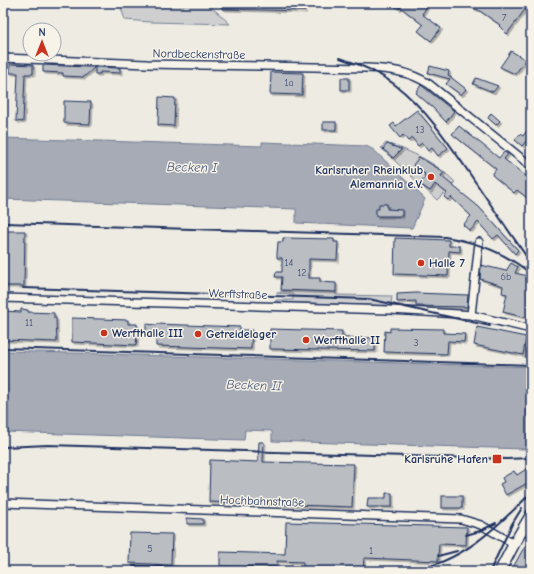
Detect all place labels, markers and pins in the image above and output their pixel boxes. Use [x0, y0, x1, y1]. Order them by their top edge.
place label: Karlsruher Rheinklub Alemannia e.V. [315, 163, 423, 191]
marker: Karlsruher Rheinklub Alemannia e.V. [426, 172, 436, 182]
place label: Halle 7 [429, 256, 465, 270]
marker: Halle 7 [416, 258, 426, 268]
place label: Werfthalle III [112, 326, 183, 340]
place label: Getreidelager [206, 327, 276, 341]
marker: Werfthalle III [99, 328, 109, 338]
marker: Getreidelager [193, 329, 203, 339]
place label: Werfthalle II [314, 333, 380, 347]
marker: Werfthalle II [301, 335, 311, 345]
place label: Karlsruhe Hafen [404, 452, 488, 466]
marker: Karlsruhe Hafen [491, 453, 503, 465]

